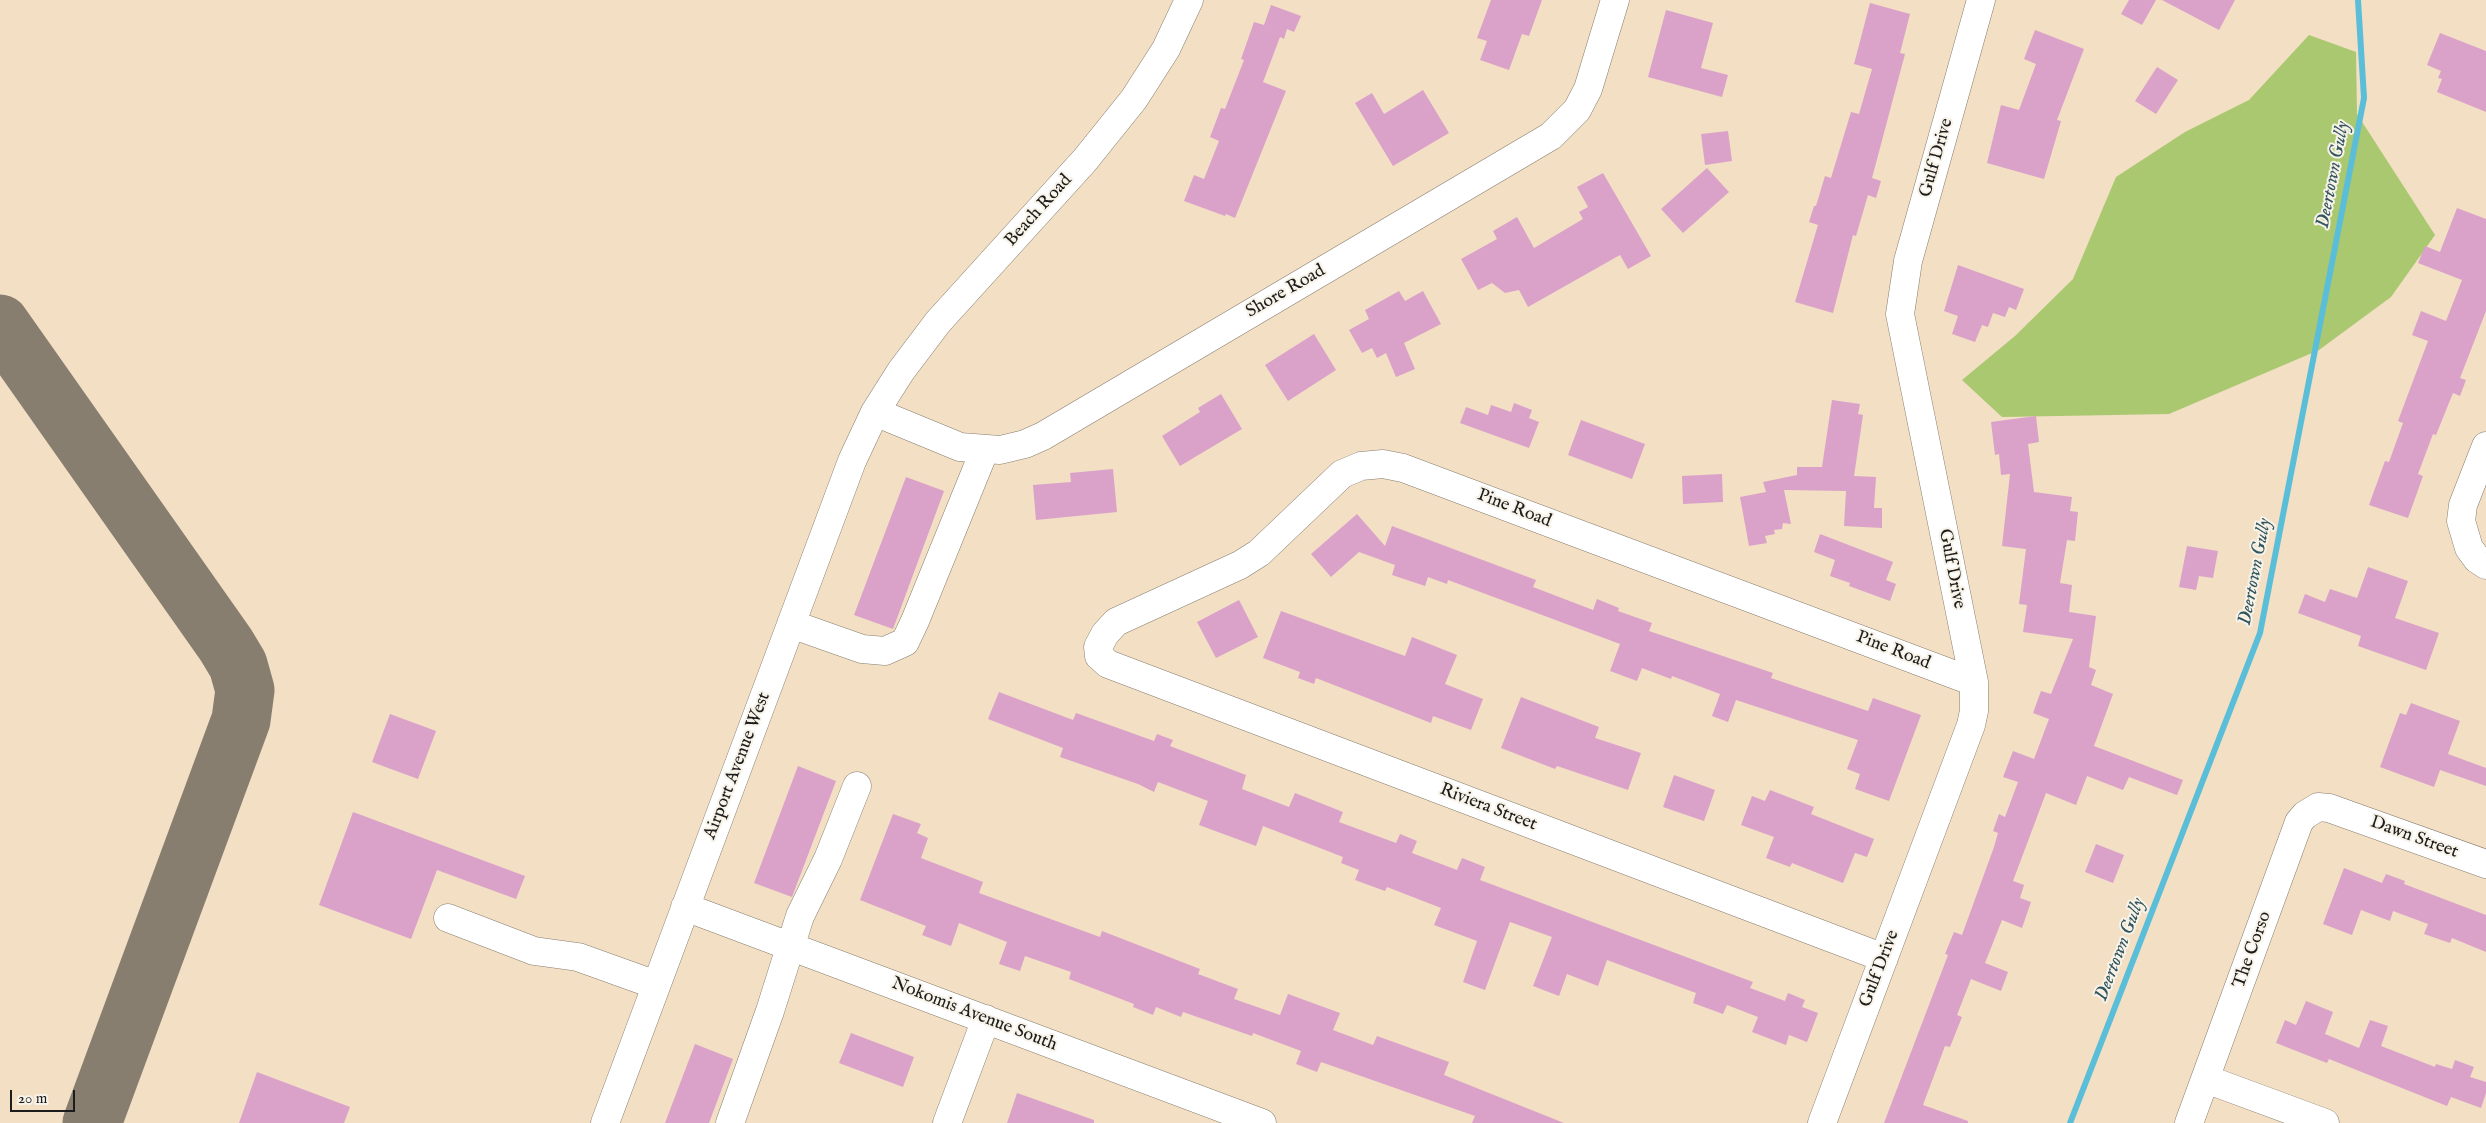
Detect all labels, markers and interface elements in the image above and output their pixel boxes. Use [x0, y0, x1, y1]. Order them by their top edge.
street label: Gulf Drive [1915, 116, 1959, 200]
water label: Deertown Gully [2312, 120, 2356, 230]
street label: Beach Road [1001, 170, 1077, 252]
street label: Shore Road [1243, 261, 1329, 323]
street label: Pine Road [1474, 485, 1554, 533]
water label: Deertown Gully [2234, 517, 2278, 627]
street label: Gulf Drive [1933, 527, 1969, 611]
street label: Pine Road [1853, 627, 1933, 675]
street label: Airport Avenue West [700, 689, 776, 843]
street label: Riviera Street [1436, 780, 1540, 836]
street label: Dawn Street [2367, 812, 2461, 864]
water label: Deertown Gully [2091, 895, 2151, 1005]
street label: The Corso [2229, 909, 2277, 991]
street label: Gulf Drive [1855, 927, 1905, 1011]
street label: Nokomis Avenue South [888, 973, 1060, 1057]
scale bar [12, 1080, 78, 1112]
text: 20 m [18, 1089, 47, 1108]

